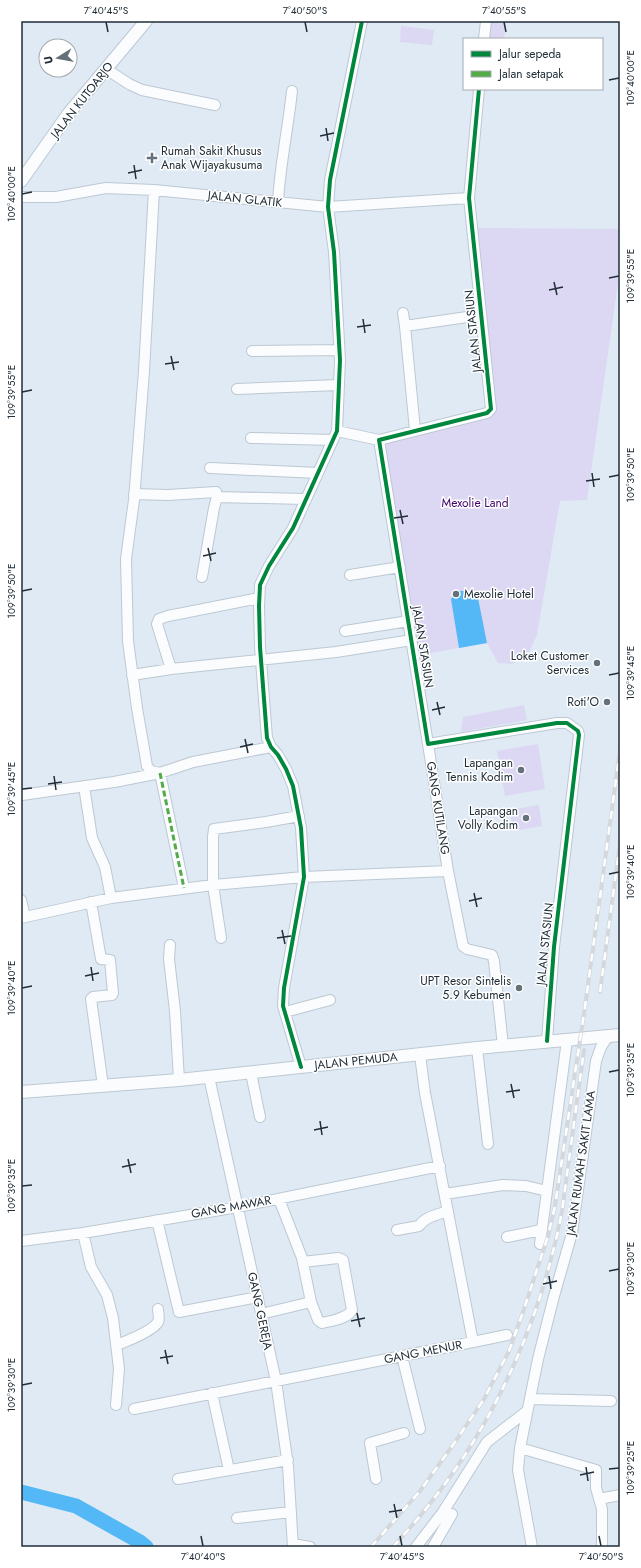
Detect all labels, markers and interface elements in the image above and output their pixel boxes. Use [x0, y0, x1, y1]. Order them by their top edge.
text: 7°40'45"S [84, 3, 129, 18]
text: 7°40'50"S [283, 3, 328, 18]
text: 7°40'55"S [482, 3, 527, 18]
north arrow [38, 38, 78, 78]
legend [463, 38, 603, 90]
text: Jalur sepeda [497, 45, 561, 63]
text: 109°40'00"E [623, 50, 638, 106]
street label: JALAN KUTOARJO [48, 59, 116, 141]
text: Jalan setapak [497, 65, 564, 83]
place label: Rumah Sakit Khusus Anak Wijayakusuma [161, 142, 263, 174]
marker: Rumah Sakit Khusus Anak Wijayakusuma [146, 152, 158, 164]
text: 109°40'00"E [4, 166, 19, 222]
street label: JALAN GLATIK [205, 186, 283, 212]
text: 109°39'55"E [623, 249, 638, 303]
street label: JALAN STASIUN [460, 289, 486, 375]
text: 109°39'55"E [4, 365, 19, 419]
text: 109°39'50"E [623, 448, 638, 502]
park label: Mexolie Land [441, 494, 509, 512]
text: 109°39'50"E [4, 564, 19, 618]
place label: Mexolie Hotel [464, 585, 534, 603]
marker: Mexolie Hotel [451, 589, 461, 599]
street label: JALAN STASIUN [407, 603, 438, 689]
text: 109°39'45"E [623, 646, 638, 700]
place label: Loket Customer Services [511, 647, 590, 679]
marker: Loket Customer Services [592, 658, 602, 668]
place label: Roti'O [567, 693, 599, 711]
marker: Roti'O [602, 697, 612, 707]
place label: Lapangan Tennis Kodim [446, 754, 513, 786]
street label: GANG KUTILANG [422, 760, 454, 856]
text: 109°39'45"E [4, 762, 19, 816]
marker: Lapangan Tennis Kodim [516, 765, 526, 775]
place label: Lapangan Volly Kodim [458, 802, 518, 834]
marker: Lapangan Volly Kodim [521, 813, 531, 823]
text: 109°39'40"E [623, 844, 638, 900]
street label: JALAN STASIUN [532, 902, 558, 988]
text: 109°39'40"E [4, 960, 19, 1016]
place label: UPT Resor Sintelis 5.9 Kebumen [420, 972, 511, 1004]
marker: UPT Resor Sintelis 5.9 Kebumen [514, 983, 524, 993]
text: 109°39'35"E [623, 1043, 638, 1097]
street label: JALAN PEMUDA [312, 1048, 399, 1075]
street label: JALAN RUMAH SAKIT LAMA [562, 1089, 600, 1239]
text: 109°39'35"E [4, 1159, 19, 1213]
street label: GANG MAWAR [190, 1191, 273, 1223]
text: 109°39'30"E [623, 1242, 638, 1296]
street label: GANG GEREJA [243, 1270, 277, 1352]
street label: GANG MENUR [383, 1336, 464, 1368]
text: 109°39'30"E [4, 1358, 19, 1412]
text: 109°39'25"E [623, 1441, 638, 1495]
text: 7°40'40"S [181, 1549, 226, 1564]
text: 7°40'45"S [380, 1549, 425, 1564]
text: 7°40'50"S [579, 1549, 624, 1564]

